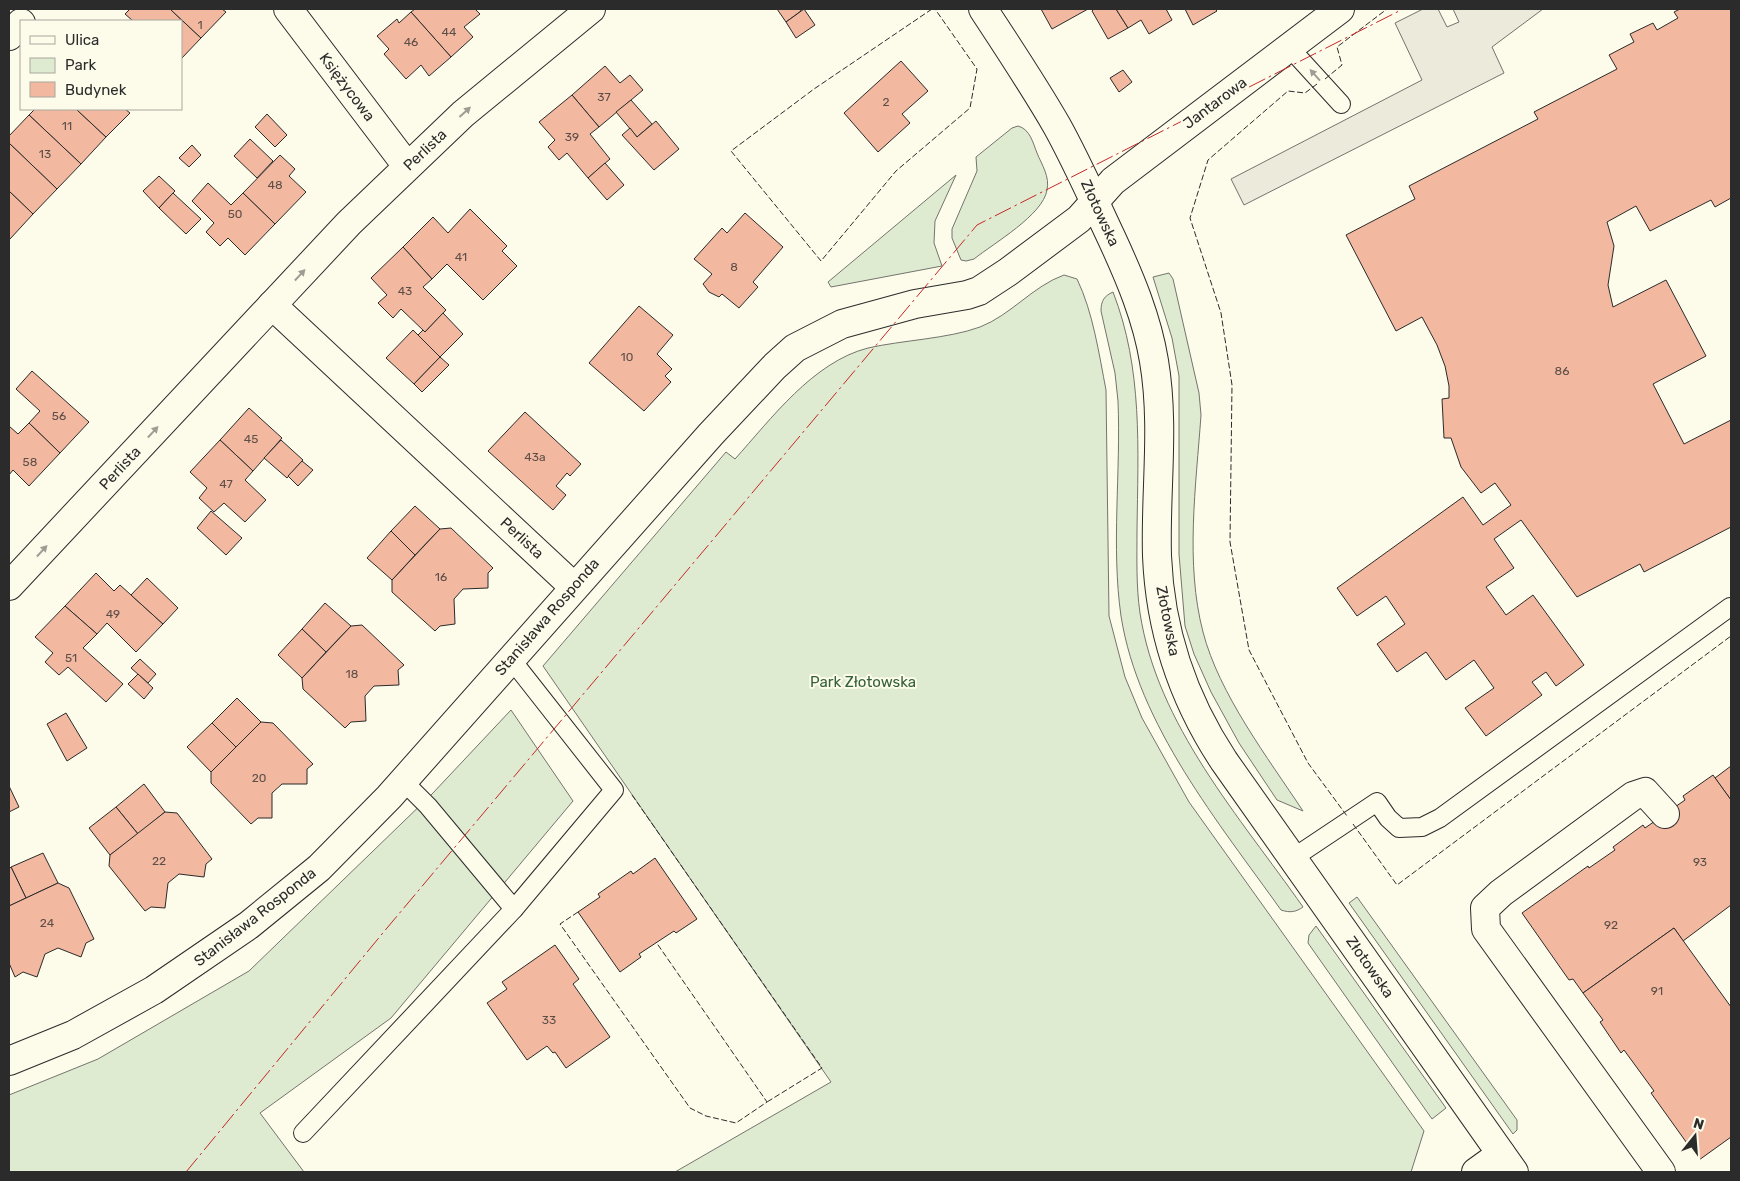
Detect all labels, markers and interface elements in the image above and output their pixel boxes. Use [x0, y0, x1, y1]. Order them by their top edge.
house number: 1 [197, 18, 203, 32]
legend [20, 20, 182, 110]
house number: 44 [442, 25, 457, 39]
text: Ulica [65, 31, 99, 49]
house number: 46 [404, 35, 418, 49]
street label: Księżycowa [315, 49, 379, 125]
text: Park [65, 56, 96, 74]
one-way arrow [1310, 69, 1321, 82]
street label: Jantarowa [1180, 73, 1250, 133]
text: Budynek [65, 81, 127, 99]
house number: 37 [597, 90, 611, 104]
house number: 2 [882, 95, 890, 109]
one-way arrow [459, 106, 472, 117]
house number: 11 [62, 119, 72, 133]
street label: Perlista [400, 125, 450, 175]
house number: 39 [565, 130, 579, 144]
house number: 13 [39, 147, 51, 161]
street label: Złotowska [1077, 177, 1123, 249]
house number: 48 [267, 178, 283, 192]
house number: 50 [228, 207, 242, 221]
house number: 41 [455, 250, 467, 264]
house number: 8 [730, 260, 738, 274]
one-way arrow [294, 269, 306, 281]
house number: 43 [398, 284, 412, 298]
house number: 10 [621, 350, 633, 364]
house number: 86 [1555, 364, 1569, 378]
house number: 56 [52, 409, 66, 423]
one-way arrow [147, 426, 159, 438]
house number: 45 [244, 432, 258, 446]
street label: Perlista [95, 443, 145, 493]
house number: 43a [524, 450, 546, 464]
house number: 58 [23, 455, 37, 469]
house number: 47 [219, 477, 233, 491]
street label: Perlista [497, 513, 547, 563]
one-way arrow [36, 545, 48, 557]
street label: Stanisława Rosponda [491, 555, 603, 679]
house number: 16 [435, 570, 447, 584]
street label: Złotowska [1152, 584, 1184, 658]
house number: 49 [106, 607, 120, 621]
house number: 51 [65, 651, 77, 665]
house number: 18 [346, 667, 358, 681]
park label: Park Złotowska [810, 673, 916, 691]
house number: 20 [252, 771, 266, 785]
house number: 22 [152, 854, 166, 868]
house number: 93 [1693, 855, 1707, 869]
street label: Stanisława Rosponda [190, 864, 320, 970]
house number: 24 [40, 916, 55, 930]
house number: 92 [1604, 918, 1618, 932]
street label: Złotowska [1342, 933, 1398, 1001]
house number: 91 [1651, 984, 1663, 998]
house number: 33 [542, 1013, 556, 1027]
north arrow [1670, 1111, 1720, 1161]
text: N [1691, 1114, 1706, 1134]

